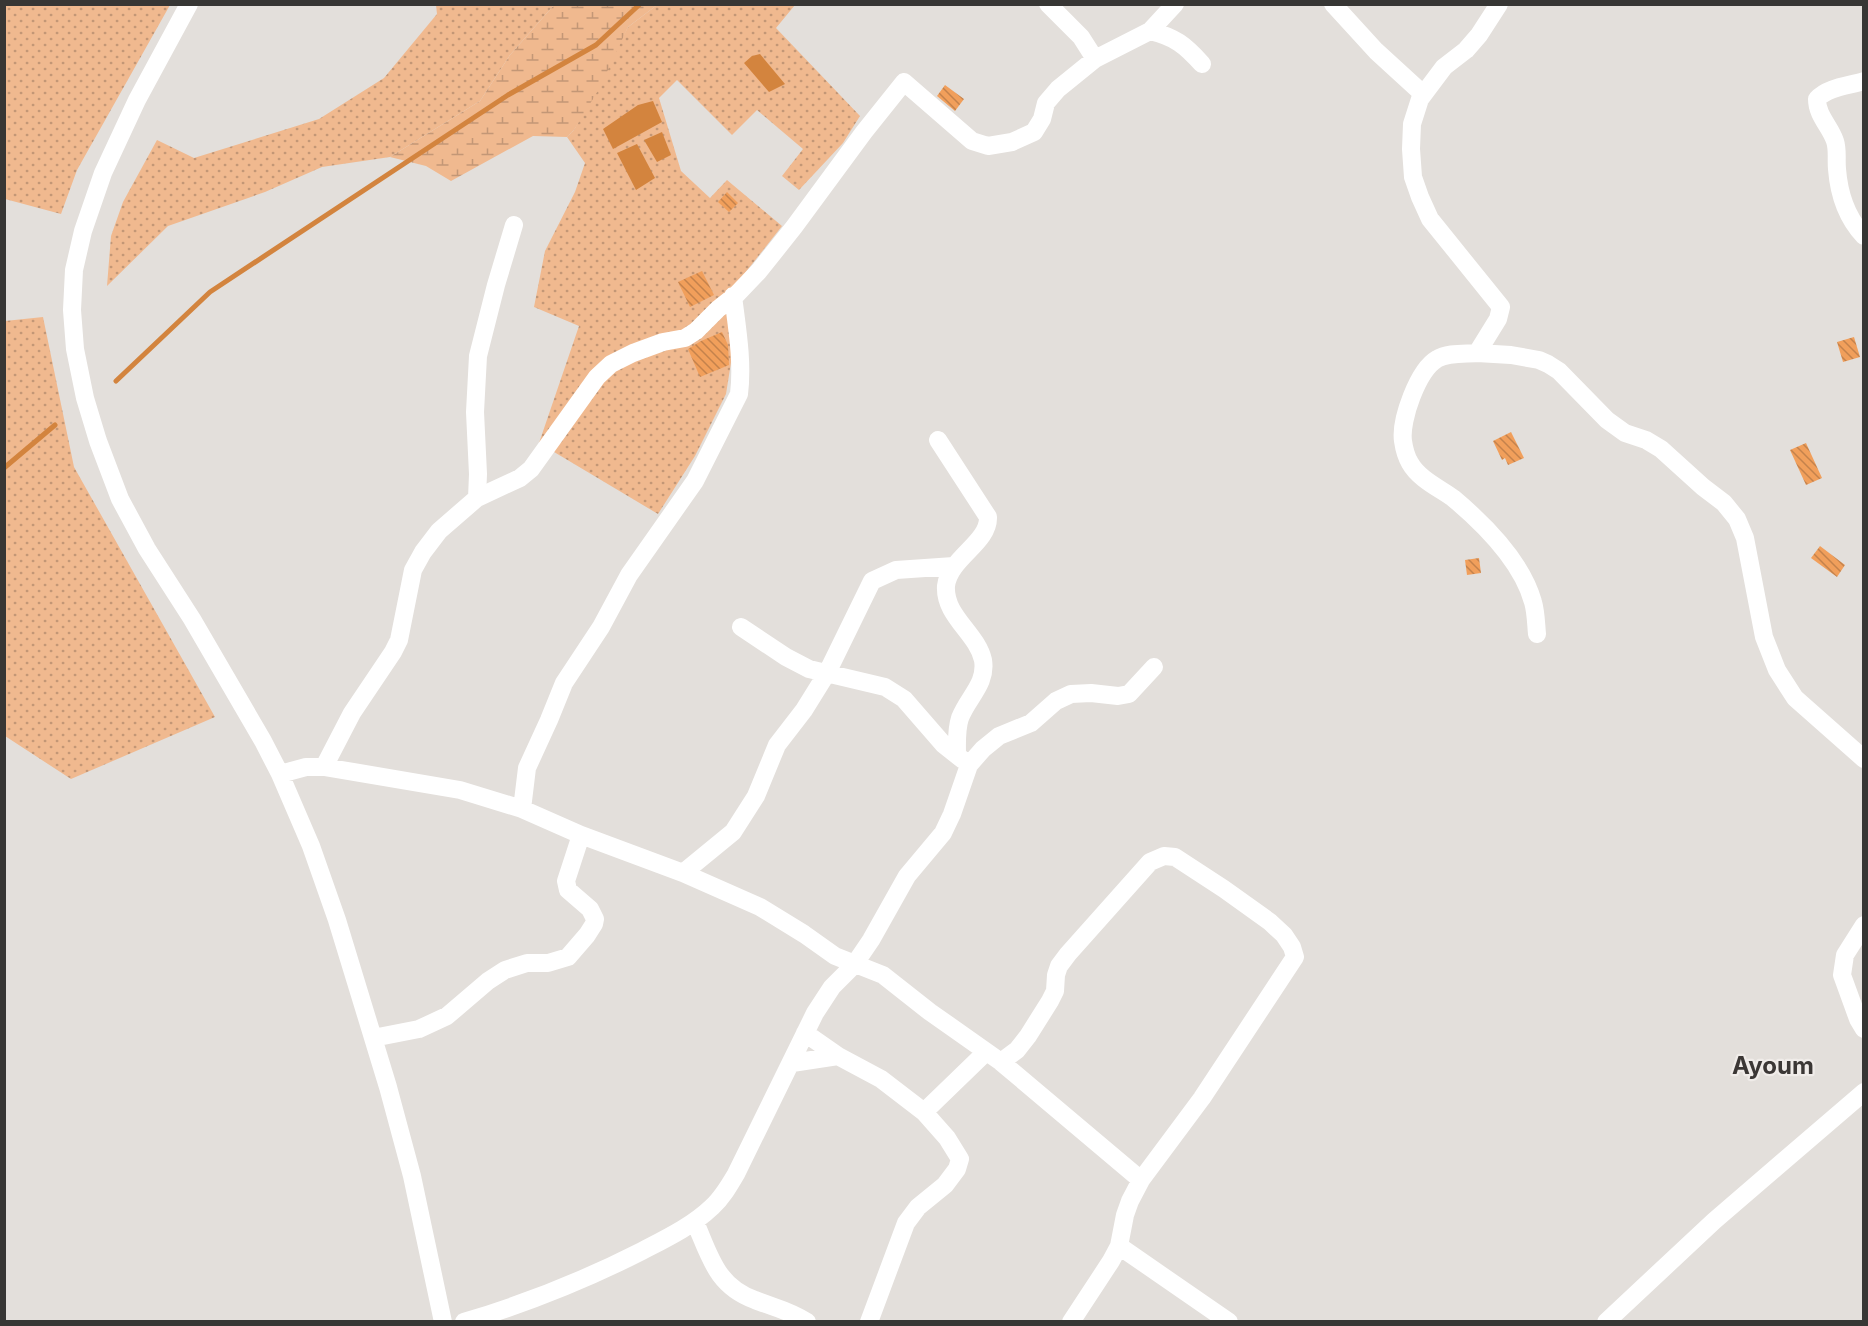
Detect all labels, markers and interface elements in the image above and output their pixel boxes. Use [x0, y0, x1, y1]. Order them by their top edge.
district label: Ayoum [1732, 1051, 1814, 1080]

